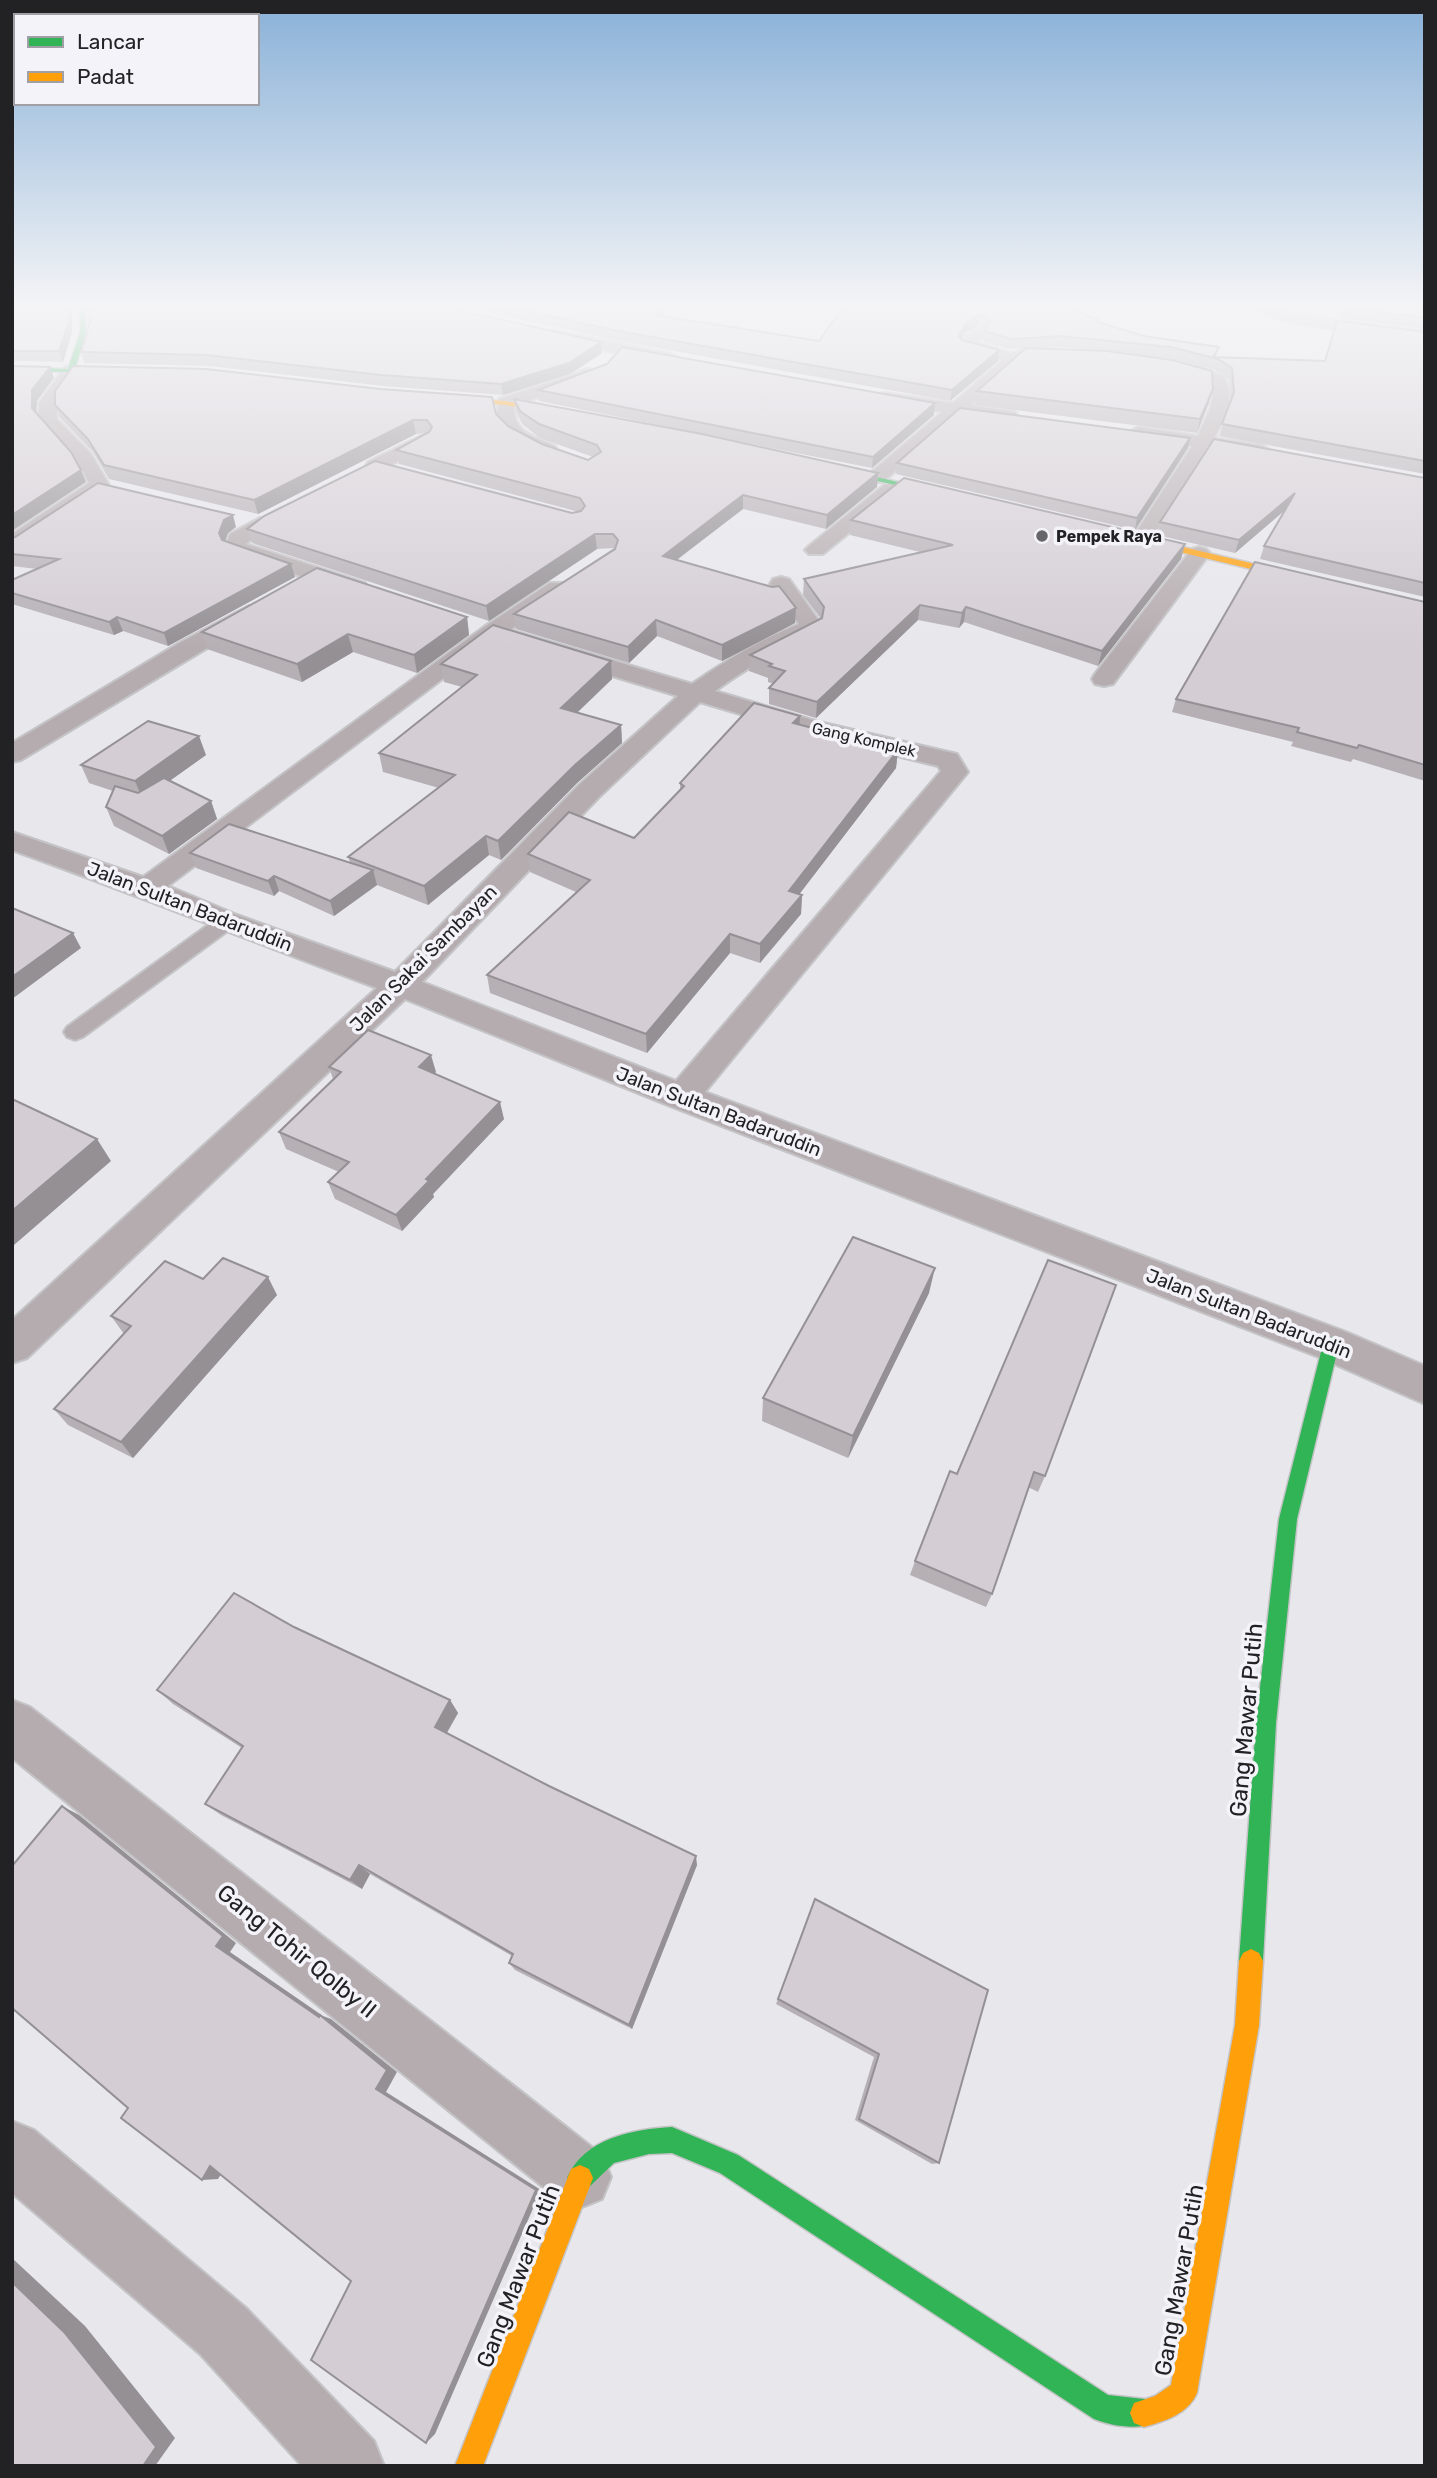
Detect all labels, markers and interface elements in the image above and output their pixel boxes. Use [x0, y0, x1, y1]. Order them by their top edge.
legend [14, 14, 259, 105]
text: Lancar [77, 29, 144, 54]
text: Padat [77, 64, 134, 89]
place label: Pempek Raya [1056, 527, 1162, 546]
marker: Pempek Raya [1034, 528, 1050, 544]
street label: Gang Komplek [810, 718, 918, 761]
street label: Jalan Sultan Badaruddin [84, 857, 296, 956]
street label: Jalan Sakai Sambayan [345, 880, 502, 1037]
street label: Jalan Sultan Badaruddin [613, 1062, 825, 1161]
street label: Jalan Sultan Badaruddin [1143, 1264, 1355, 1363]
street label: Gang Mawar Putih [1224, 1622, 1268, 1818]
street label: Gang Tohir Qolby II [212, 1878, 382, 2024]
street label: Gang Mawar Putih [470, 2180, 566, 2372]
street label: Gang Mawar Putih [1148, 2182, 1210, 2378]

